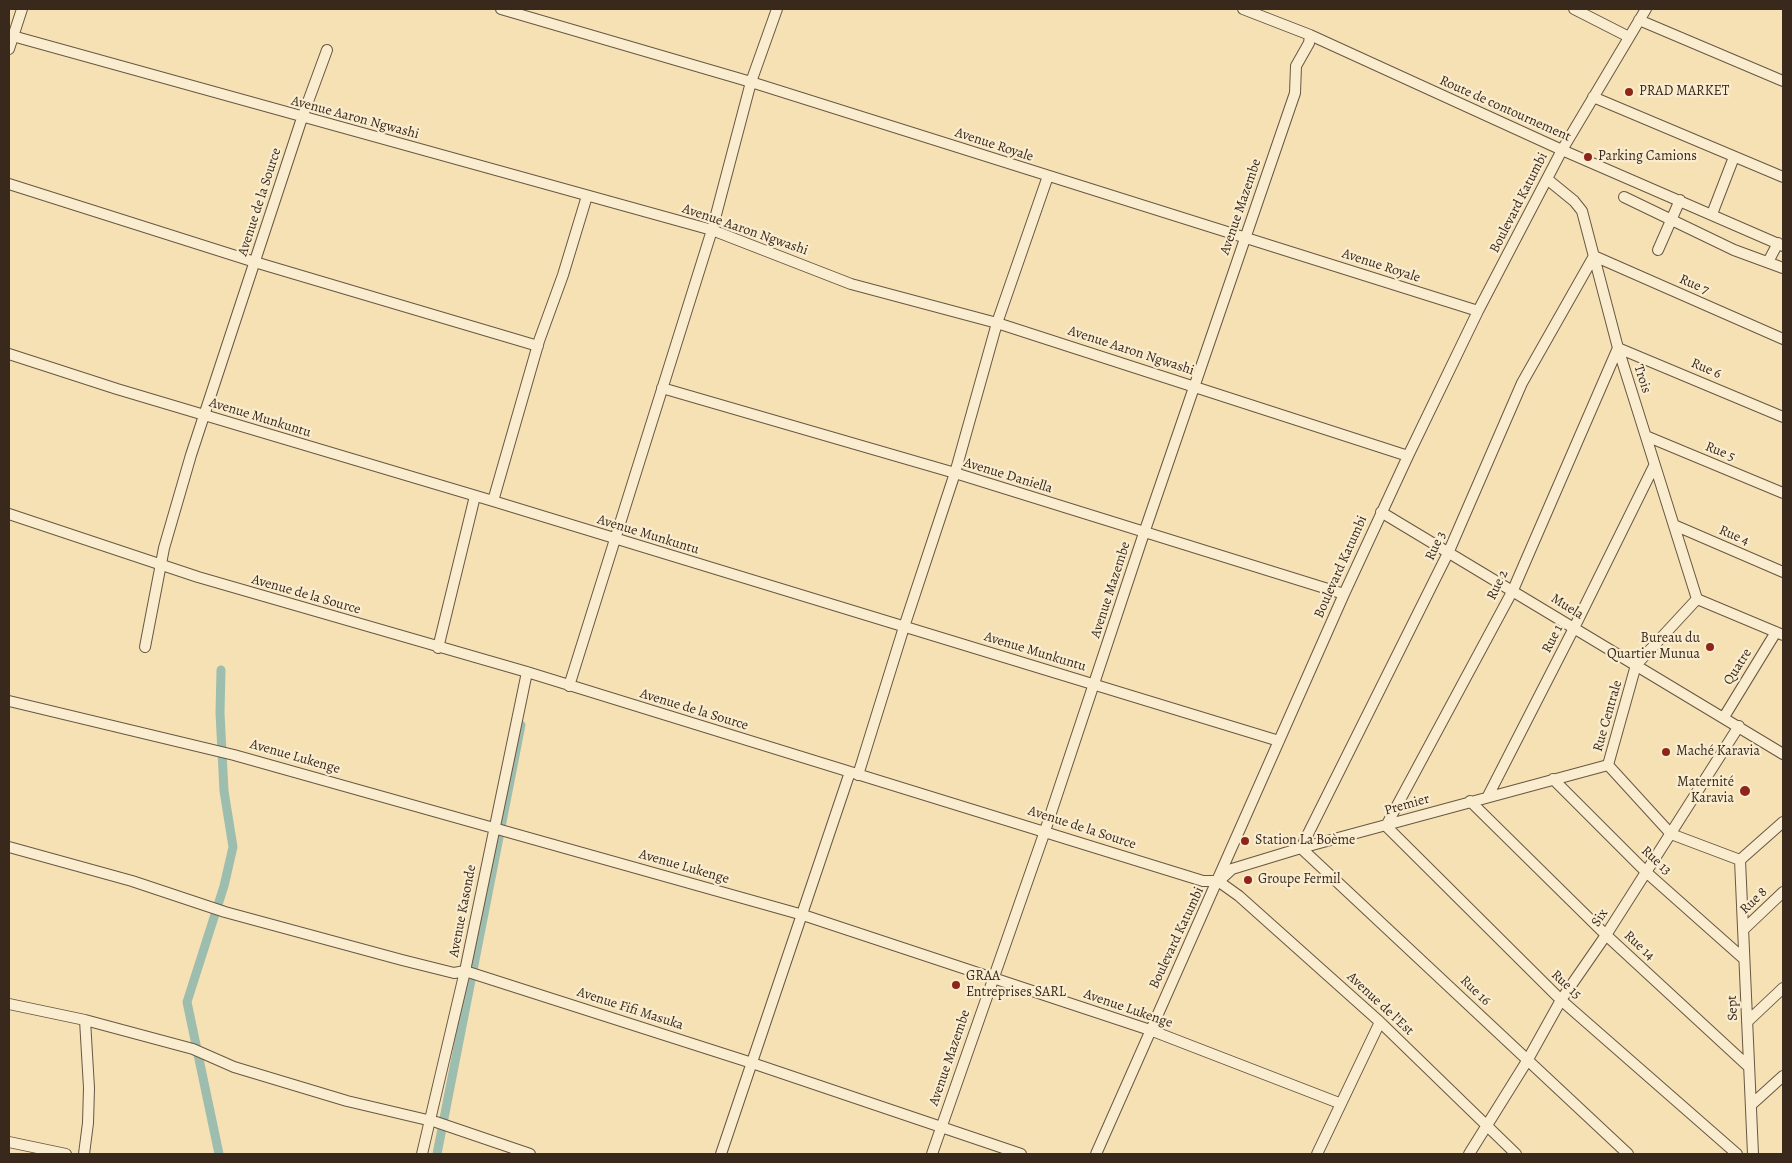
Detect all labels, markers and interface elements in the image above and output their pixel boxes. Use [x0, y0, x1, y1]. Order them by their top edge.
street label: Route de contournement [1437, 72, 1573, 146]
place label: PRAD MARKET [1639, 84, 1729, 100]
marker: PRAD MARKET [1623, 86, 1635, 98]
street label: Avenue Aaron Ngwashi [289, 93, 421, 143]
street label: Avenue Royale [953, 124, 1035, 166]
street label: Avenue de la Source [235, 146, 285, 258]
place label: Parking Camions [1598, 149, 1697, 165]
street label: Boulevard Katumbi [1486, 150, 1552, 256]
marker: Parking Camions [1582, 151, 1594, 163]
street label: Avenue Mazembe [1217, 157, 1265, 257]
street label: Avenue Aaron Ngwashi [680, 201, 810, 259]
street label: Avenue Royale [1340, 245, 1422, 287]
street label: Rue 7 [1677, 271, 1711, 299]
street label: Avenue Aaron Ngwashi [1066, 323, 1196, 379]
street label: Rue 6 [1688, 355, 1724, 383]
street label: Trois [1630, 363, 1654, 395]
street label: Avenue Munkuntu [207, 395, 313, 441]
street label: Rue 5 [1703, 438, 1737, 466]
street label: Avenue Daniella [962, 455, 1054, 497]
street label: Avenue Munkuntu [595, 512, 701, 558]
street label: Boulevard Katumbi [1311, 513, 1371, 621]
street label: Rue 4 [1716, 522, 1752, 550]
street label: Rue 3 [1422, 529, 1450, 563]
street label: Avenue Mazembe [1087, 540, 1135, 640]
street label: Rue 2 [1484, 567, 1512, 603]
street label: Avenue de la Source [250, 571, 362, 619]
street label: Muela [1548, 591, 1586, 623]
street label: Rue 1 [1539, 622, 1567, 656]
street label: Avenue Munkuntu [982, 629, 1088, 675]
place label: Bureau du Quartier Munua [1607, 631, 1700, 664]
marker: Bureau du Quartier Munua [1704, 641, 1716, 653]
street label: Quatre [1720, 646, 1756, 688]
street label: Rue Centrale [1590, 678, 1626, 754]
street label: Avenue de la Source [638, 686, 750, 734]
street label: Avenue Lukenge [248, 736, 342, 778]
place label: Maché Karavia [1676, 744, 1760, 760]
marker: Maché Karavia [1660, 746, 1672, 758]
place label: Maternité Karavia [1677, 775, 1734, 808]
marker: Maternité Karavia [1738, 784, 1752, 798]
street label: Premier [1382, 791, 1432, 819]
street label: Avenue de la Source [1026, 803, 1138, 853]
place label: Station La Boème [1255, 833, 1355, 849]
marker: Station La Boème [1239, 835, 1251, 847]
street label: Rue 13 [1637, 843, 1675, 879]
street label: Avenue Lukenge [637, 846, 731, 888]
street label: Avenue Kasonde [446, 863, 480, 959]
place label: Groupe Fermil [1258, 872, 1340, 888]
marker: Groupe Fermil [1242, 874, 1254, 886]
street label: Boulevard Katumbi [1146, 884, 1208, 992]
street label: Rue 8 [1737, 884, 1771, 918]
street label: Six [1588, 906, 1612, 930]
street label: Rue 14 [1620, 928, 1658, 964]
street label: Rue 15 [1547, 967, 1585, 1003]
place label: GRAA Entreprises SARL [966, 969, 1066, 1002]
street label: Avenue de l'Est [1343, 969, 1417, 1039]
street label: Rue 16 [1456, 972, 1494, 1010]
marker: GRAA Entreprises SARL [950, 979, 962, 991]
street label: Avenue Fifi Masuka [575, 984, 685, 1034]
street label: Avenue Lukenge [1081, 986, 1175, 1032]
street label: Sept [1724, 995, 1742, 1021]
street label: Avenue Mazembe [926, 1008, 974, 1108]

